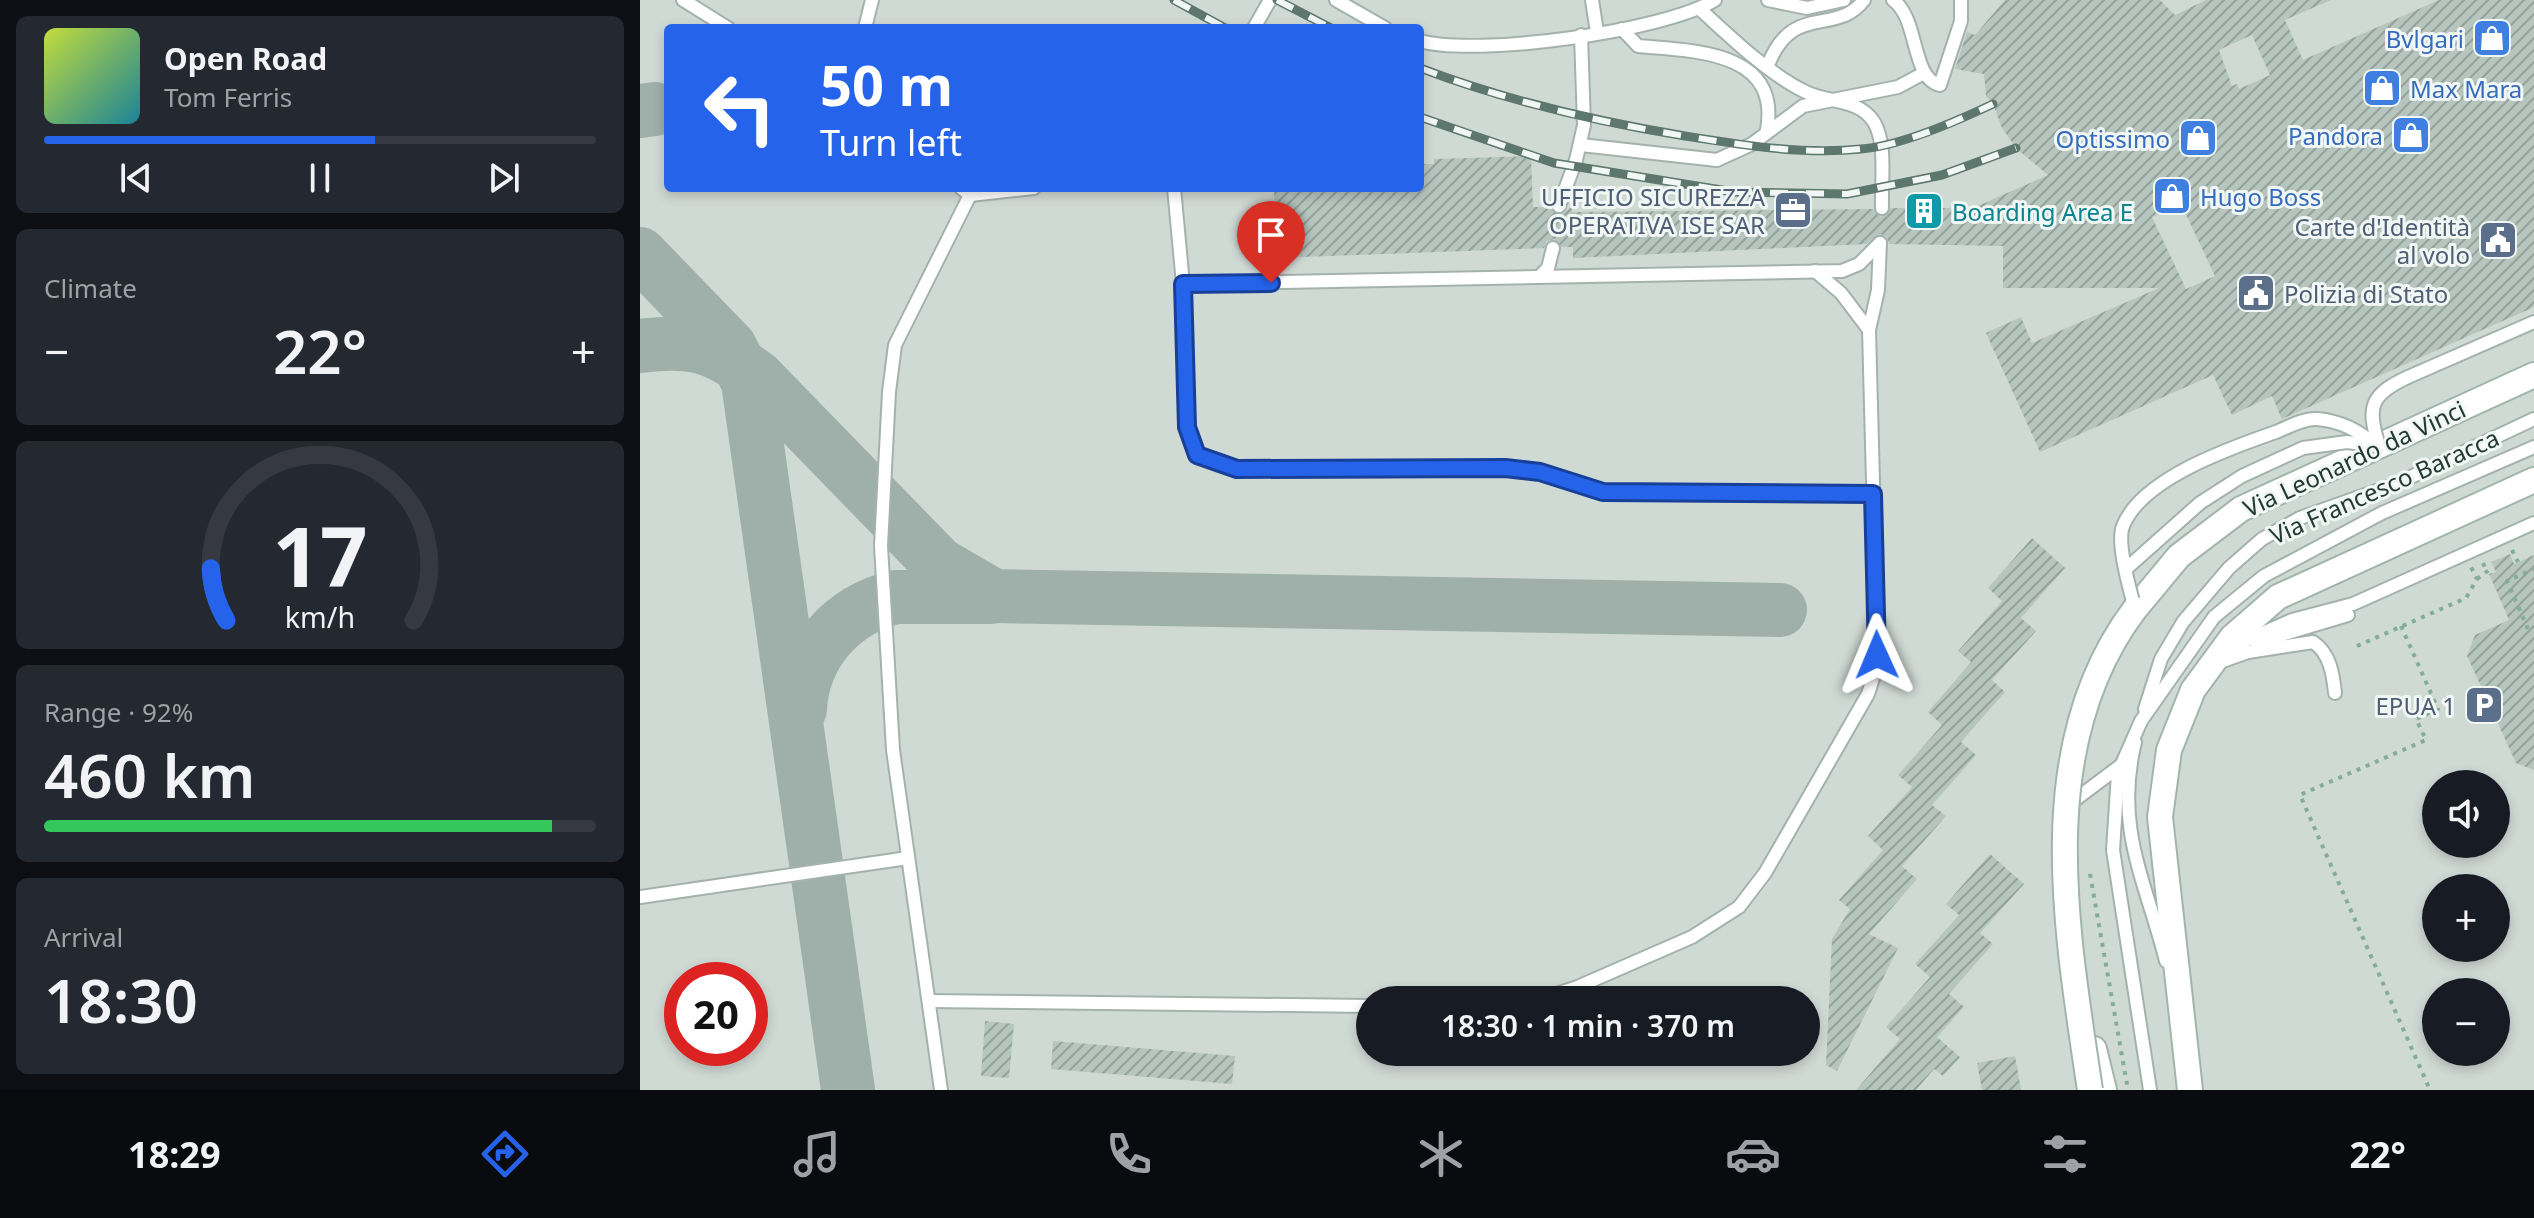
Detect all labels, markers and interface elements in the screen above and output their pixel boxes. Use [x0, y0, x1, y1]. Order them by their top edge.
shop icon: Bvlgari [2471, 17, 2513, 59]
place label: Bvlgari [2386, 22, 2464, 55]
text: Open Road [164, 38, 327, 79]
text: 50 m [820, 46, 953, 122]
icon: left [688, 56, 792, 160]
shop icon: Max Mara [2361, 67, 2403, 109]
place label: Max Mara [2410, 72, 2522, 105]
text: Tom Ferris [164, 79, 292, 115]
shop icon: Pandora [2390, 114, 2432, 156]
shop icon: Optissimo [2177, 117, 2219, 159]
text: Turn left [820, 118, 962, 167]
place label: Pandora [2288, 119, 2383, 152]
place label: Optissimo [2055, 122, 2170, 155]
icon: previous [114, 156, 158, 200]
icon: pause [298, 156, 342, 200]
icon: next [482, 156, 526, 200]
shop icon: Hugo Boss [2151, 175, 2193, 217]
place label: UFFICIO SICUREZZA OPERATIVA ISE SAR [1541, 180, 1766, 241]
place label: Hugo Boss [2200, 180, 2321, 213]
office icon: UFFICIO SICUREZZA OPERATIVA ISE SAR [1772, 189, 1814, 231]
building icon: Boarding Area E [1903, 190, 1945, 232]
place label: Boarding Area E [1952, 195, 2133, 228]
pin [1237, 201, 1305, 283]
place label: Carte d'Identità al volo [2295, 210, 2470, 271]
icon: arrive [1249, 213, 1293, 257]
public building icon: Carte d'Identità al volo [2477, 219, 2519, 261]
text: Climate [44, 270, 137, 306]
public building icon: Polizia di Stato [2235, 272, 2277, 314]
place label: Polizia di Stato [2284, 277, 2448, 310]
text: 22° [273, 310, 367, 392]
text: − [44, 321, 69, 381]
text: + [571, 321, 596, 381]
street label: Via Leonardo da Vinci [2237, 392, 2471, 524]
street label: Via Francesco Baracca [2264, 421, 2504, 551]
text: 17 [272, 498, 368, 611]
text: km/h [285, 597, 355, 636]
position arrow [1835, 613, 1919, 697]
parking icon: EPUA 1 [2463, 684, 2505, 726]
place label: EPUA 1 [2376, 689, 2456, 722]
text: Range · 92% [44, 694, 193, 730]
text: 460 km [44, 734, 255, 816]
map controls [2422, 770, 2510, 1066]
button: sound [2422, 770, 2510, 858]
button: + [2422, 874, 2510, 962]
text: Arrival [44, 919, 123, 955]
text: 18:30 [44, 959, 198, 1041]
speed limit sign: 20 [664, 962, 768, 1066]
button: − [2422, 978, 2510, 1066]
text: 18:30 · 1 min · 370 m [1441, 1005, 1735, 1046]
icon: directions [477, 1126, 533, 1182]
icon: music [789, 1126, 845, 1182]
icon: phone [1101, 1126, 1157, 1182]
icon: climate [1413, 1126, 1469, 1182]
icon: car [1725, 1126, 1781, 1182]
icon: filters [2037, 1126, 2093, 1182]
text: 18:29 [128, 1130, 221, 1179]
text: 22° [2349, 1130, 2406, 1179]

